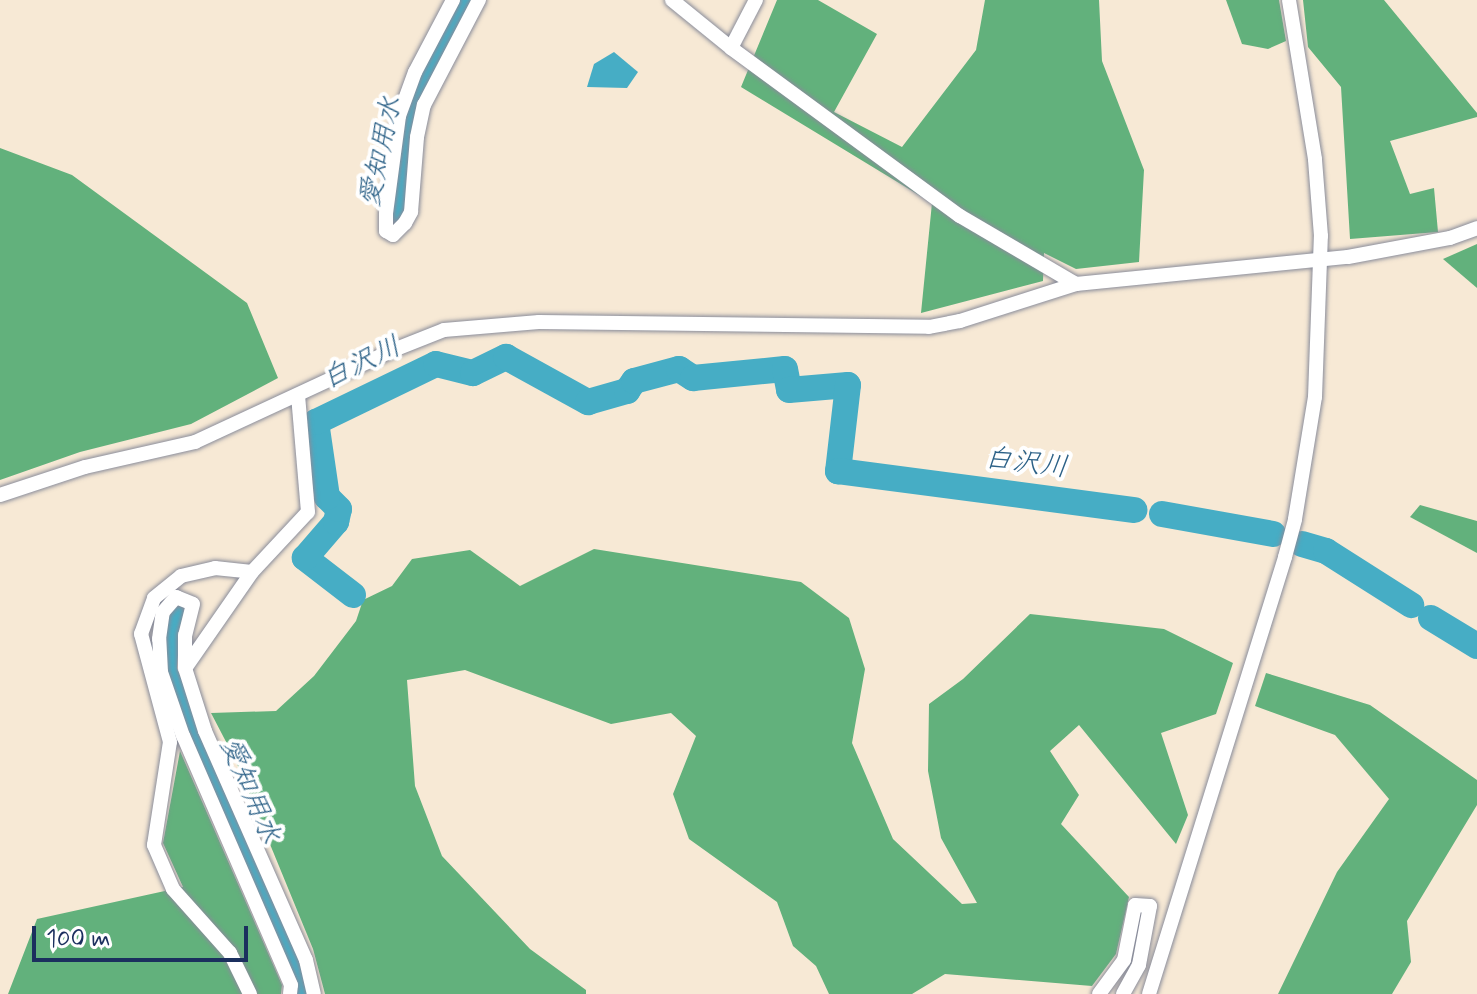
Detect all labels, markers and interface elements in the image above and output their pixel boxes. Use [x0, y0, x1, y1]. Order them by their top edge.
water label: 愛知用水 [354, 94, 410, 210]
water label: 白沢川 [317, 330, 407, 398]
water label: 白沢川 [982, 442, 1070, 486]
water label: 愛知用水 [212, 733, 286, 849]
scale bar [36, 910, 252, 960]
text: 100 m [46, 924, 110, 955]

